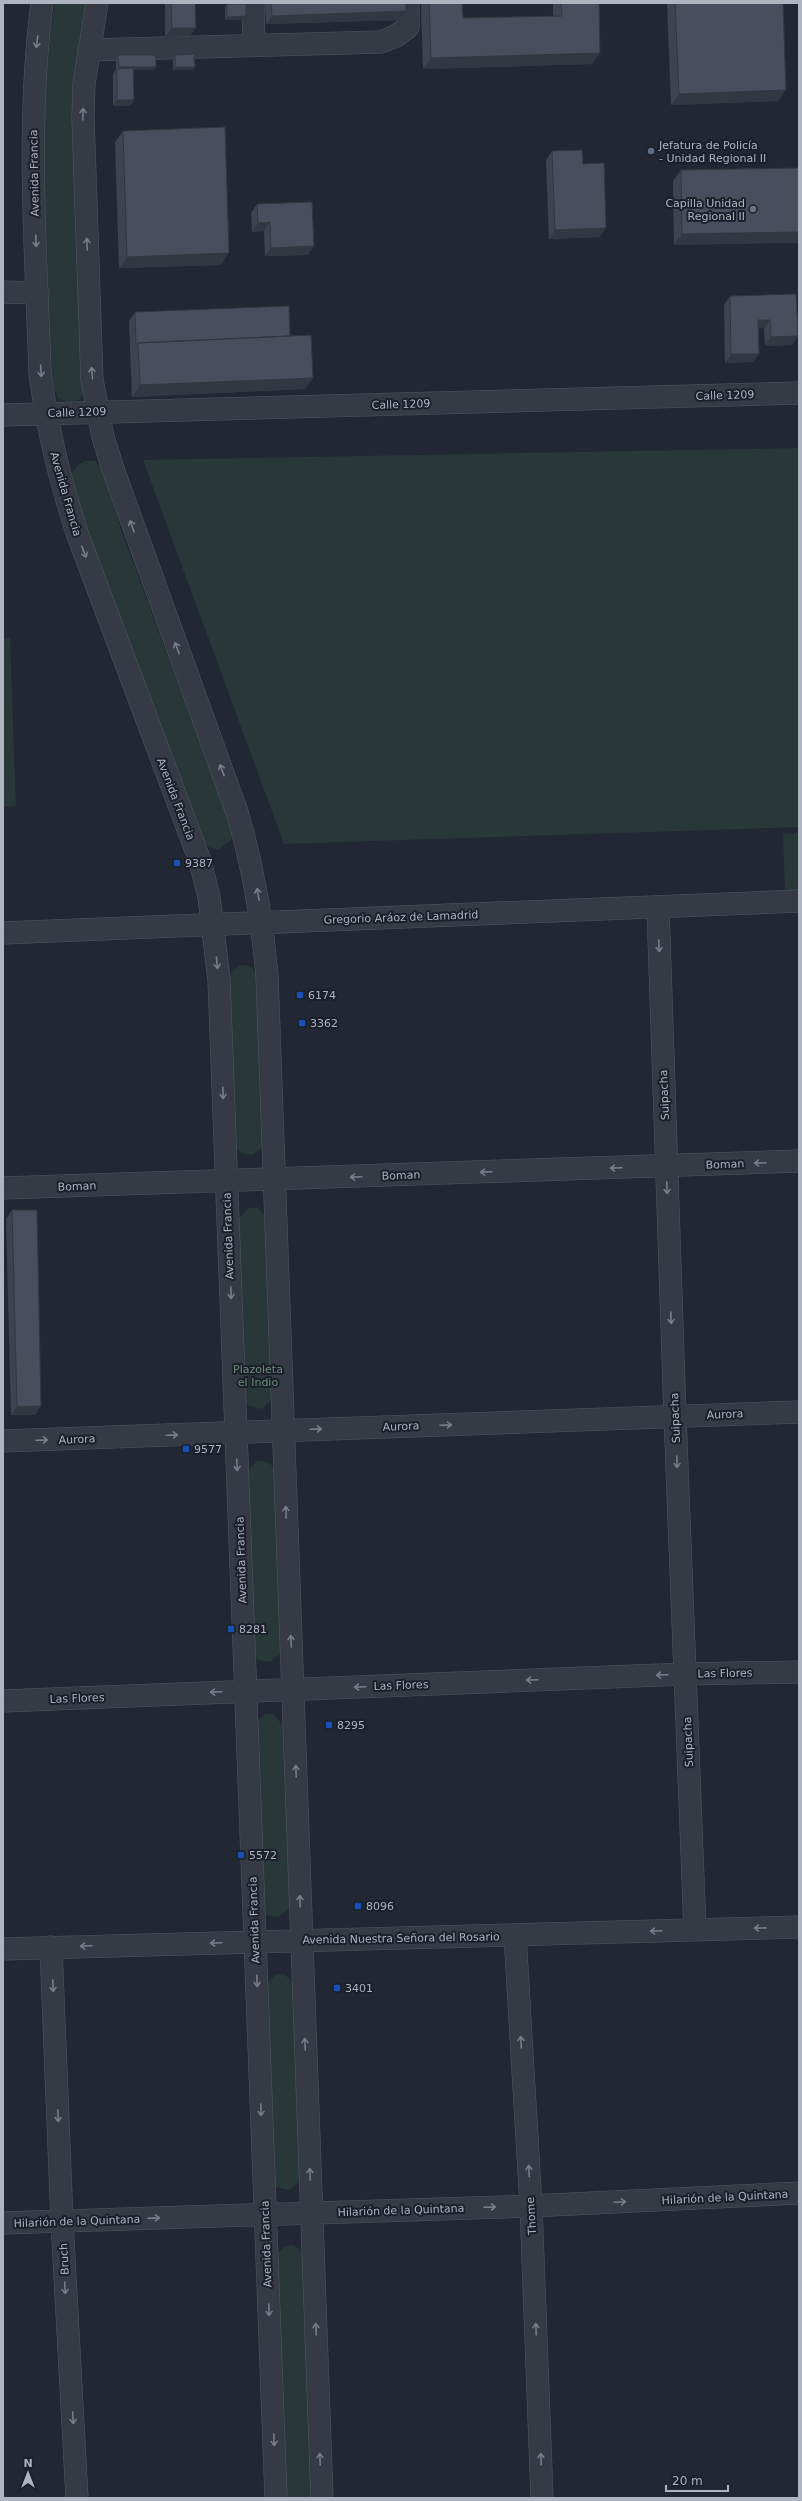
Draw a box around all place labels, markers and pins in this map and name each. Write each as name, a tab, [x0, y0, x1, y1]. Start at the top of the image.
place label: Jefatura de Policía - Unidad Regional II	[658, 139, 766, 165]
marker: Jefatura de Policía - Unidad Regional II	[646, 146, 656, 156]
place label: Capilla Unidad Regional II	[665, 197, 745, 223]
marker: Capilla Unidad Regional II	[748, 204, 758, 214]
place label: 9387	[185, 857, 213, 870]
marker: 9387	[172, 858, 182, 868]
place label: 6174	[308, 989, 336, 1002]
marker: 6174	[295, 990, 305, 1000]
place label: 3362	[310, 1017, 338, 1030]
marker: 3362	[297, 1018, 307, 1028]
place label: 9577	[194, 1443, 222, 1456]
marker: 9577	[181, 1444, 191, 1454]
place label: 8281	[239, 1623, 267, 1636]
marker: 8281	[226, 1624, 236, 1634]
place label: 8295	[337, 1719, 365, 1732]
marker: 8295	[324, 1720, 334, 1730]
place label: 5572	[249, 1849, 277, 1862]
marker: 5572	[236, 1850, 246, 1860]
place label: 8096	[366, 1900, 394, 1913]
marker: 8096	[353, 1901, 363, 1911]
place label: 3401	[345, 1982, 373, 1995]
marker: 3401	[332, 1983, 342, 1993]

